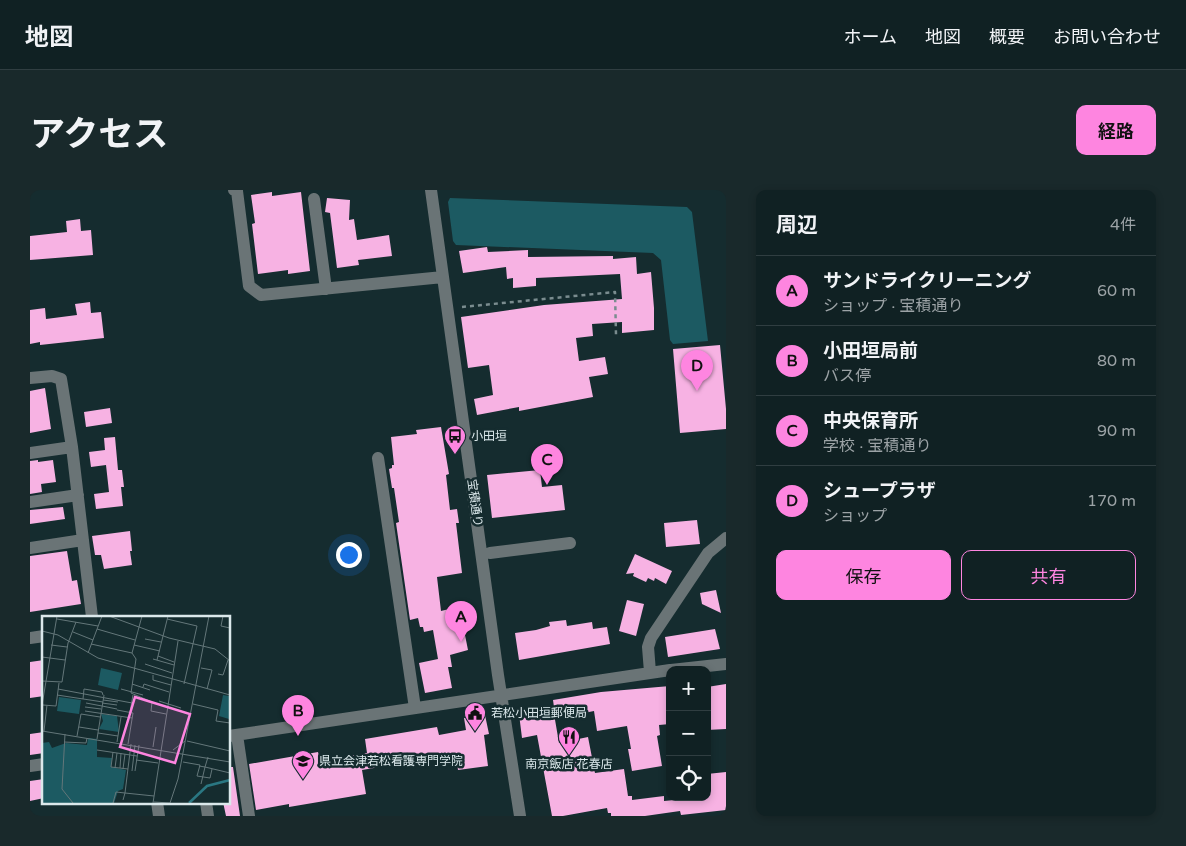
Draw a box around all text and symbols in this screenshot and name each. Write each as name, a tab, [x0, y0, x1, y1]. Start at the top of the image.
text: 地図	[25, 23, 73, 52]
text: ホーム	[844, 26, 897, 48]
text: 地図	[925, 26, 961, 48]
text: 概要	[989, 26, 1025, 48]
text: お問い合わせ	[1053, 26, 1161, 48]
button: 経路	[1076, 105, 1156, 155]
text: アクセス	[30, 114, 168, 156]
text: 周辺	[776, 213, 818, 238]
text: 4件	[1110, 215, 1136, 235]
text: サンドライクリーニング	[823, 270, 1032, 292]
text: A	[786, 281, 798, 301]
text: 60 m	[1097, 281, 1136, 301]
text: ショップ · 宝積通り	[823, 296, 963, 316]
text: 小田垣局前	[823, 340, 918, 362]
pin: D	[681, 350, 713, 391]
text: B	[786, 351, 798, 371]
text: 80 m	[1097, 351, 1136, 371]
text: バス停	[823, 366, 871, 386]
text: 中央保育所	[823, 410, 918, 432]
text: C	[786, 421, 798, 441]
text: 90 m	[1097, 421, 1136, 441]
bus stop icon: 小田垣	[443, 424, 467, 455]
place label: 小田垣	[471, 429, 507, 443]
text: 学校 · 宝積通り	[823, 436, 931, 456]
pin: C	[531, 444, 563, 485]
street label: 宝積通り	[465, 478, 485, 528]
text: シュープラザ	[823, 480, 936, 502]
text: D	[786, 491, 798, 511]
text: 170 m	[1087, 491, 1136, 511]
text: ショップ	[823, 506, 887, 526]
your location	[336, 542, 362, 568]
button: 保存	[776, 550, 951, 600]
button: 共有	[961, 550, 1136, 600]
pin: A	[445, 601, 477, 642]
inset map	[42, 616, 230, 804]
map controls	[666, 666, 711, 801]
button: +	[666, 666, 711, 711]
pin: B	[282, 695, 314, 736]
public building icon: 若松小田垣郵便局	[463, 701, 487, 732]
place label: 若松小田垣郵便局	[491, 706, 587, 720]
button: −	[666, 711, 711, 756]
restaurant icon: 南京飯店 花春店	[557, 725, 581, 756]
school or university icon: 県立会津若松看護専門学院	[291, 749, 315, 780]
place label: 県立会津若松看護専門学院	[319, 754, 463, 768]
button: locate	[666, 756, 711, 801]
place label: 南京飯店 花春店	[525, 757, 613, 771]

